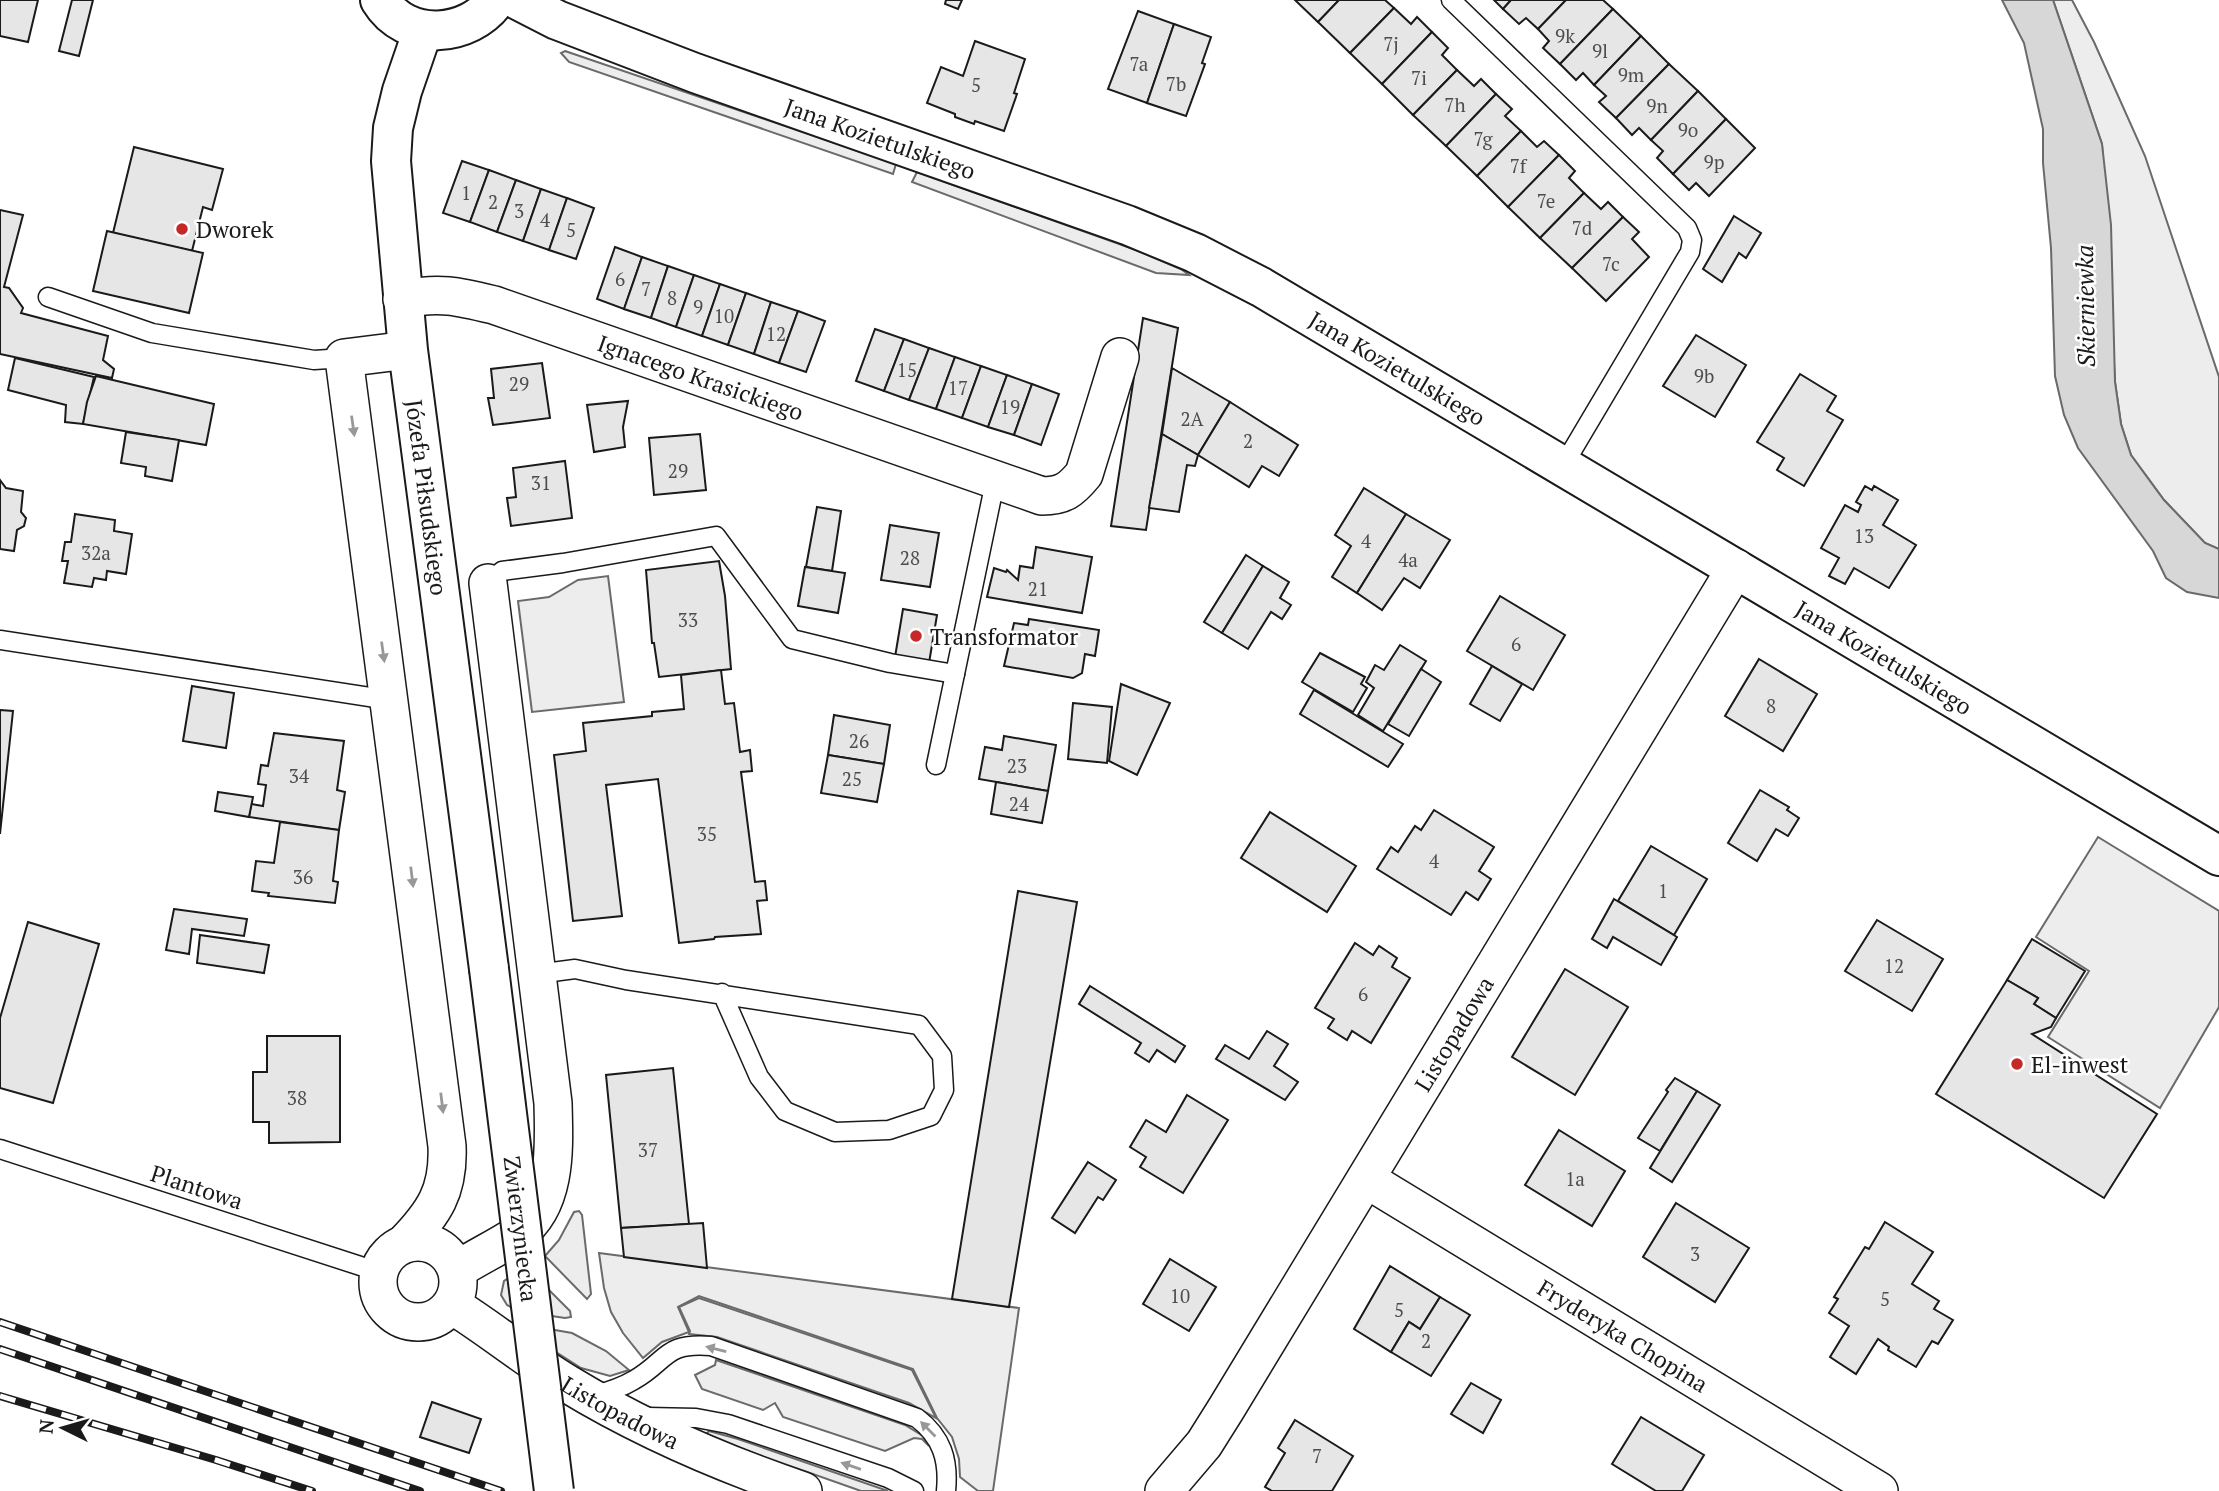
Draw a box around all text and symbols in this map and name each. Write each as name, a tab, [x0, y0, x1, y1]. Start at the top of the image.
house number: 9k	[1555, 23, 1575, 48]
house number: 7j	[1383, 31, 1399, 56]
house number: 9l	[1592, 38, 1608, 63]
house number: 7a	[1130, 51, 1149, 76]
house number: 9m	[1618, 62, 1645, 87]
house number: 7i	[1411, 65, 1427, 90]
house number: 7b	[1166, 71, 1186, 96]
house number: 5	[971, 72, 981, 97]
street label: Jana Kozietulskiego	[781, 90, 980, 186]
house number: 7h	[1444, 92, 1466, 117]
house number: 9n	[1646, 93, 1668, 118]
house number: 9o	[1678, 117, 1698, 142]
house number: 7g	[1473, 126, 1494, 151]
house number: 9p	[1704, 149, 1724, 174]
house number: 7f	[1510, 153, 1528, 178]
house number: 1	[461, 180, 471, 205]
house number: 7e	[1537, 188, 1555, 213]
house number: 2	[488, 189, 498, 214]
house number: 3	[514, 198, 524, 223]
house number: 4	[540, 207, 551, 232]
place label: Dworek	[196, 214, 274, 245]
house number: 7d	[1572, 215, 1593, 240]
house number: 5	[566, 217, 576, 242]
marker: Dworek	[174, 221, 190, 237]
water label: Skierniewka	[2068, 245, 2102, 367]
house number: 7c	[1602, 251, 1620, 276]
house number: 6	[615, 266, 625, 291]
house number: 7	[641, 276, 651, 301]
house number: 8	[667, 285, 677, 310]
house number: 9	[693, 294, 703, 319]
house number: 10	[714, 303, 734, 328]
street label: Jana Kozietulskiego	[1303, 304, 1491, 432]
house number: 12	[766, 321, 786, 346]
street label: Ignacego Krasickiego	[594, 327, 808, 427]
house number: 15	[897, 357, 917, 382]
house number: 9b	[1694, 363, 1714, 388]
house number: 29	[509, 371, 529, 396]
house number: 17	[948, 375, 968, 400]
house number: 19	[1000, 394, 1020, 419]
street label: Józefa Piłsudskiego	[399, 398, 455, 597]
house number: 2A	[1180, 406, 1204, 431]
one-way arrow	[347, 415, 358, 437]
house number: 2	[1243, 428, 1253, 453]
house number: 29	[668, 458, 688, 483]
house number: 31	[531, 470, 551, 495]
house number: 13	[1854, 523, 1874, 548]
house number: 4	[1361, 528, 1372, 553]
house number: 32a	[81, 540, 111, 565]
house number: 28	[900, 545, 920, 570]
house number: 4a	[1398, 547, 1418, 572]
house number: 21	[1028, 576, 1048, 601]
street label: Jana Kozietulskiego	[1790, 593, 1978, 721]
house number: 33	[678, 607, 698, 632]
place label: Transformator	[930, 621, 1078, 652]
marker: Transformator	[908, 628, 924, 644]
house number: 6	[1511, 631, 1521, 656]
one-way arrow	[377, 641, 388, 663]
house number: 8	[1766, 693, 1776, 718]
house number: 26	[849, 728, 869, 753]
house number: 23	[1007, 753, 1027, 778]
house number: 34	[289, 763, 310, 788]
house number: 25	[842, 766, 862, 791]
house number: 24	[1009, 791, 1030, 816]
house number: 35	[697, 821, 717, 846]
house number: 4	[1429, 848, 1440, 873]
house number: 36	[293, 864, 313, 889]
one-way arrow	[407, 866, 418, 888]
house number: 1	[1658, 878, 1668, 903]
house number: 12	[1884, 953, 1904, 978]
street label: Listopadowa	[1407, 970, 1501, 1097]
house number: 6	[1358, 981, 1368, 1006]
place label: El-inwest	[2031, 1049, 2129, 1080]
marker: El-inwest	[2009, 1056, 2025, 1072]
house number: 38	[287, 1085, 307, 1110]
one-way arrow	[436, 1092, 447, 1114]
house number: 37	[638, 1137, 658, 1162]
street label: Zwierzyniecka	[497, 1154, 546, 1304]
street label: Plantowa	[147, 1158, 247, 1217]
house number: 1a	[1565, 1166, 1585, 1191]
house number: 3	[1690, 1241, 1700, 1266]
street label: Fryderyka Chopina	[1532, 1272, 1714, 1399]
house number: 10	[1170, 1283, 1190, 1308]
house number: 5	[1880, 1286, 1890, 1311]
house number: 5	[1394, 1297, 1404, 1322]
house number: 2	[1421, 1328, 1431, 1353]
one-way arrow	[705, 1343, 727, 1354]
street label: Listopadowa	[556, 1368, 685, 1456]
north arrow	[28, 1393, 98, 1463]
text: N	[32, 1418, 59, 1435]
one-way arrow	[919, 1420, 936, 1437]
house number: 7	[1312, 1443, 1322, 1468]
one-way arrow	[841, 1460, 862, 1471]

